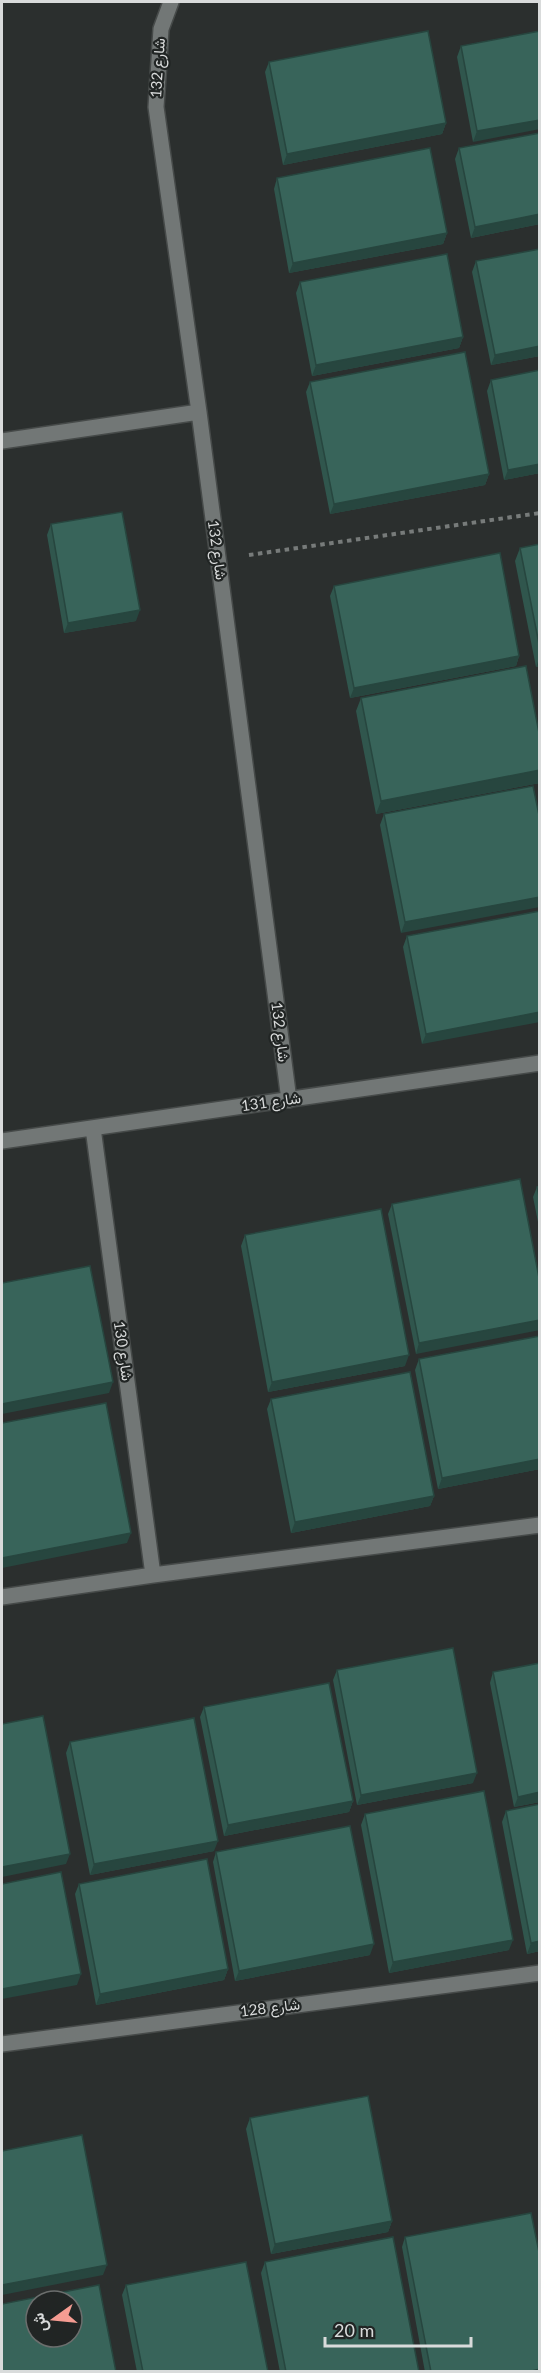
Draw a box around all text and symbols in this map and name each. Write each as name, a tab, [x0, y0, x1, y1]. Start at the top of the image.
street label: شارع 132	[146, 37, 171, 99]
street label: شارع 132	[202, 519, 231, 581]
street label: شارع 132	[265, 1001, 294, 1063]
street label: شارع 131	[240, 1088, 302, 1117]
street label: شارع 130	[108, 1320, 137, 1382]
street label: شارع 128	[239, 1994, 301, 2023]
north arrow	[24, 2289, 84, 2349]
scale bar	[325, 2310, 470, 2348]
text: ش	[27, 2311, 52, 2335]
text: 20 m	[334, 2319, 374, 2341]

